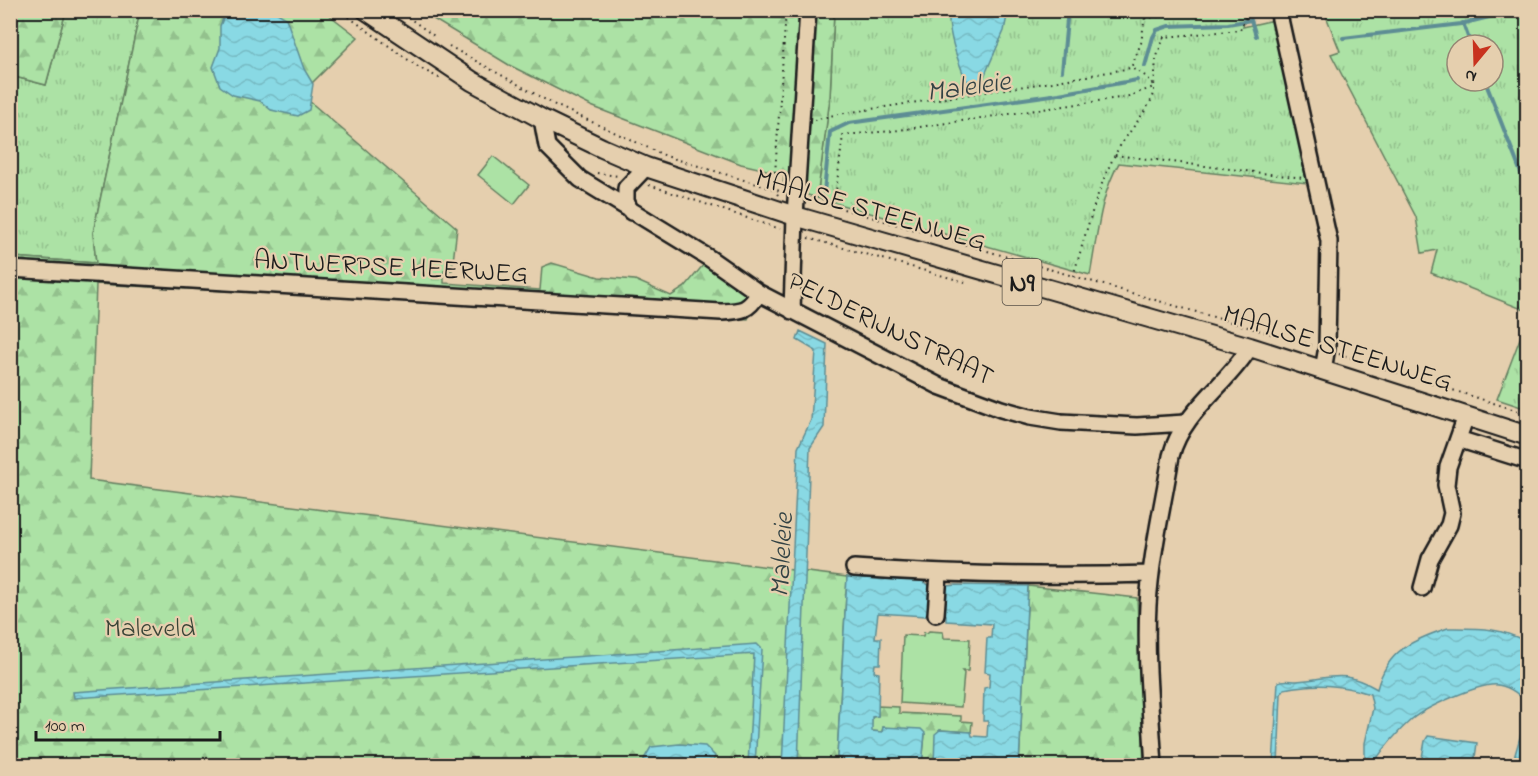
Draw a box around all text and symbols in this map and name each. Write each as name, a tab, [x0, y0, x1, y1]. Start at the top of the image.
north arrow	[1445, 33, 1505, 93]
water label: Maleleie	[924, 62, 1014, 115]
text: N	[1462, 62, 1480, 88]
street label: MAALSE STEENWEG	[751, 160, 990, 263]
street label: ANTWERPSE HEERWEG	[253, 242, 529, 295]
road number: N9	[1002, 259, 1042, 305]
street label: PELDERIJNSTRAAT	[780, 263, 1000, 397]
street label: MAALSE STEENWEG	[1218, 296, 1457, 403]
water label: Maleleie	[761, 511, 806, 598]
park label: Maleveld	[105, 610, 195, 649]
scale bar	[36, 704, 220, 742]
text: 100 m	[45, 714, 85, 740]

